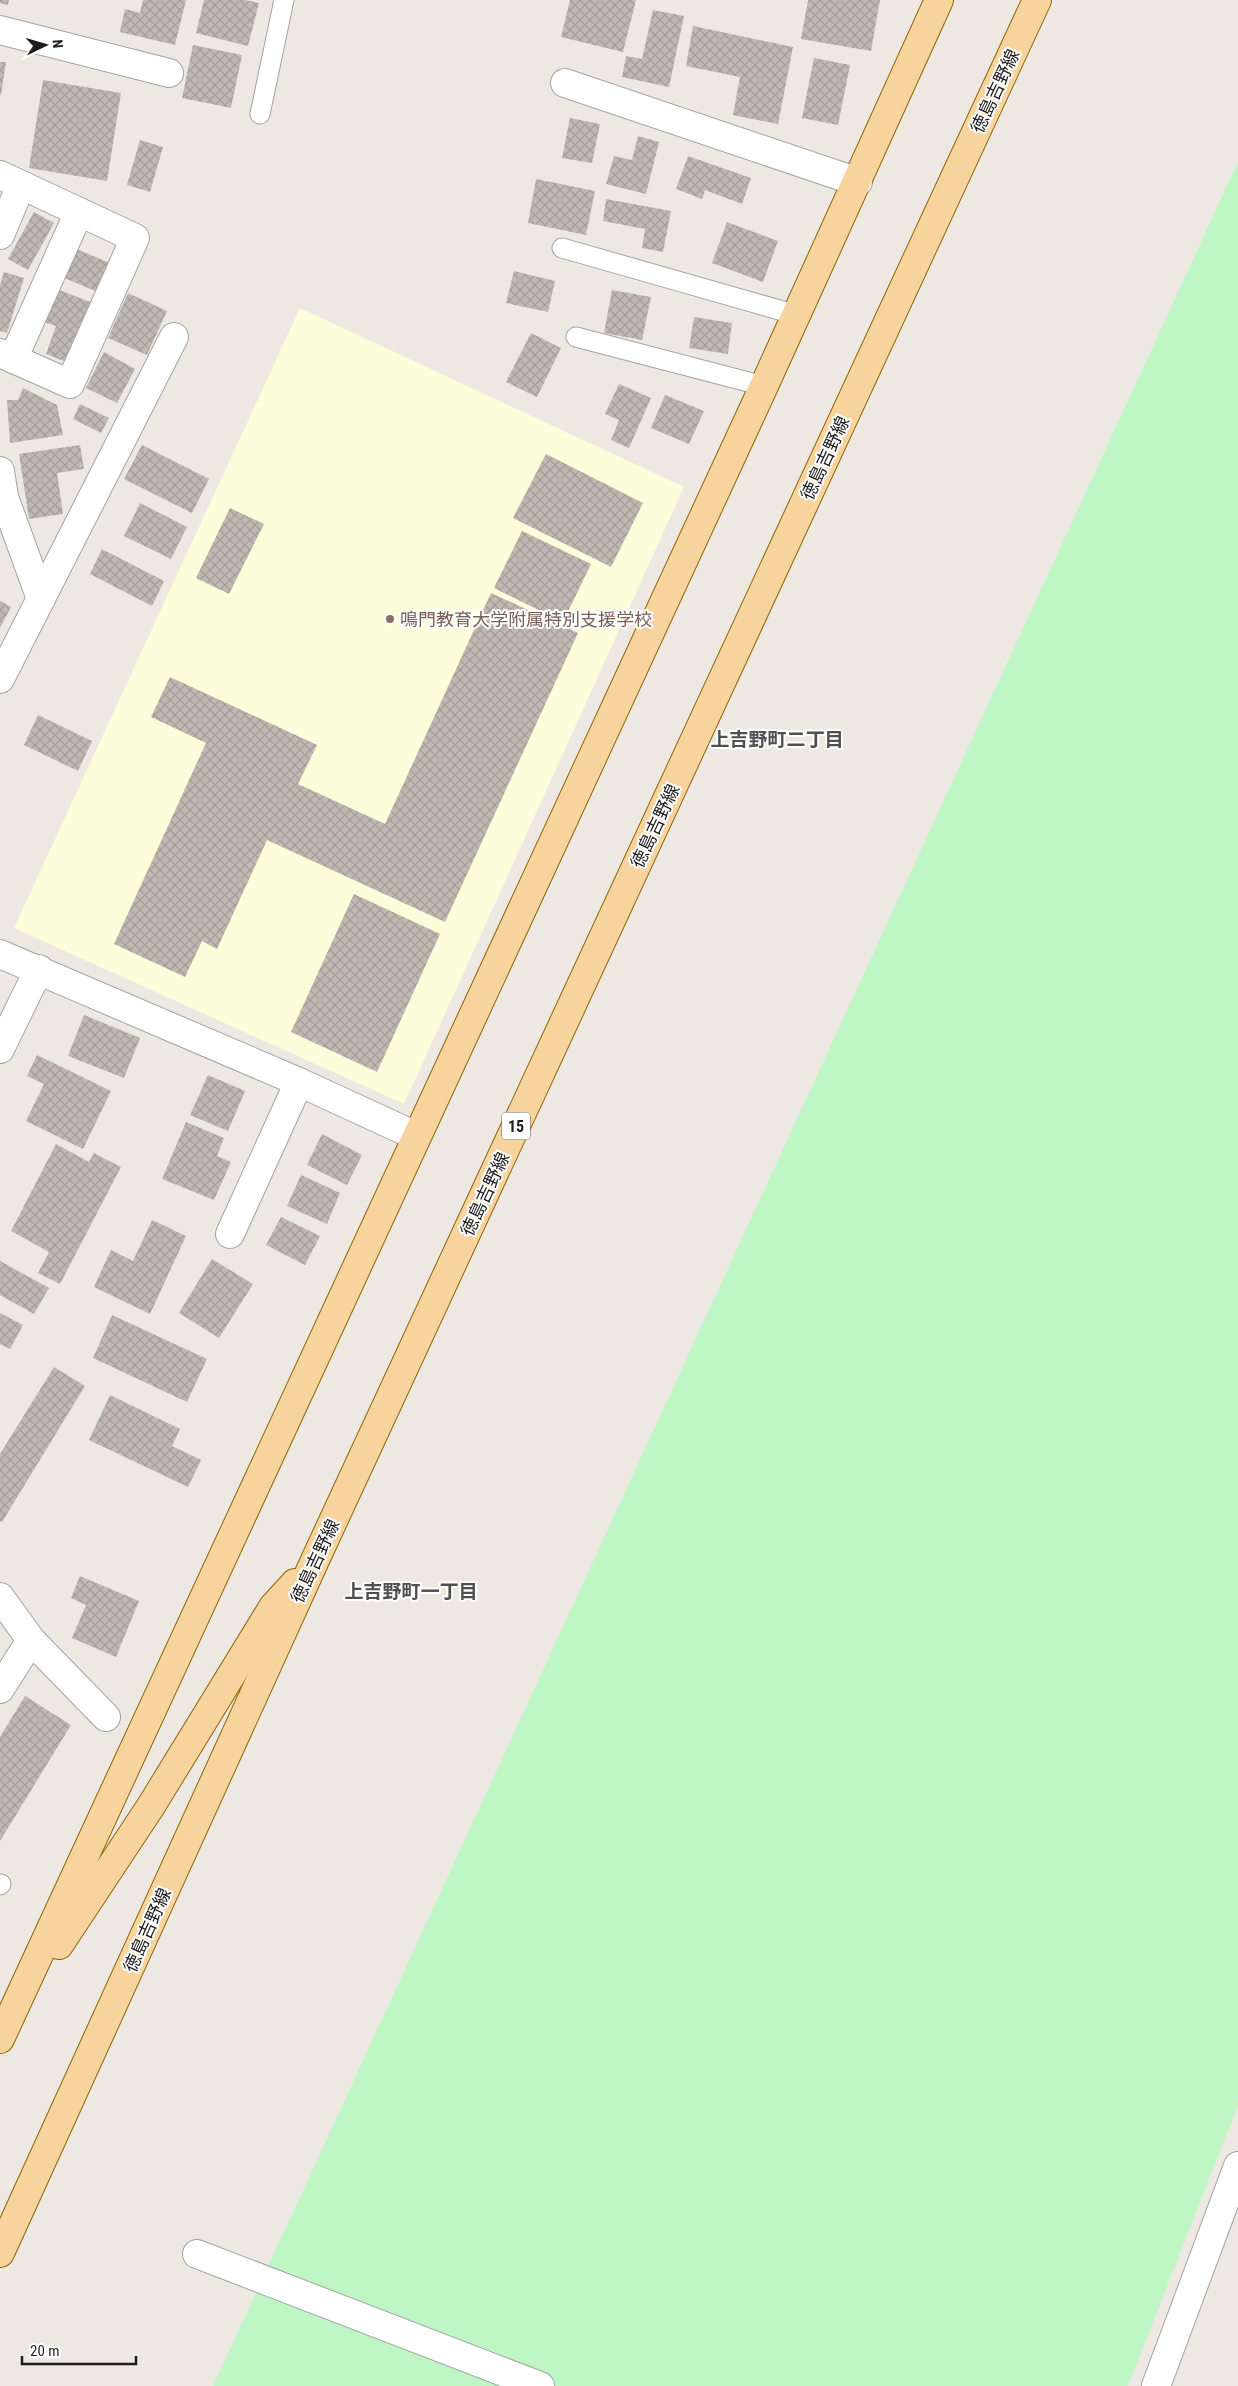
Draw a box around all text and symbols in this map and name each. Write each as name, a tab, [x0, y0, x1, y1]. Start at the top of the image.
north arrow	[20, 20, 70, 70]
text: N	[50, 39, 66, 49]
street label: 徳島吉野線	[966, 46, 1024, 136]
street label: 徳島吉野線	[796, 413, 854, 503]
place label: 鳴門教育大学附属特別支援学校	[400, 609, 652, 630]
marker: 鳴門教育大学附属特別支援学校	[384, 613, 396, 625]
district label: 上吉野町二丁目	[710, 728, 844, 751]
street label: 徳島吉野線	[626, 781, 684, 871]
road number: 15	[502, 1112, 530, 1140]
street label: 徳島吉野線	[456, 1149, 514, 1239]
street label: 徳島吉野線	[286, 1516, 344, 1606]
district label: 上吉野町一丁目	[344, 1580, 478, 1603]
street label: 徳島吉野線	[119, 1885, 175, 1975]
scale bar	[22, 2334, 136, 2366]
text: 20 m	[30, 2342, 60, 2360]

